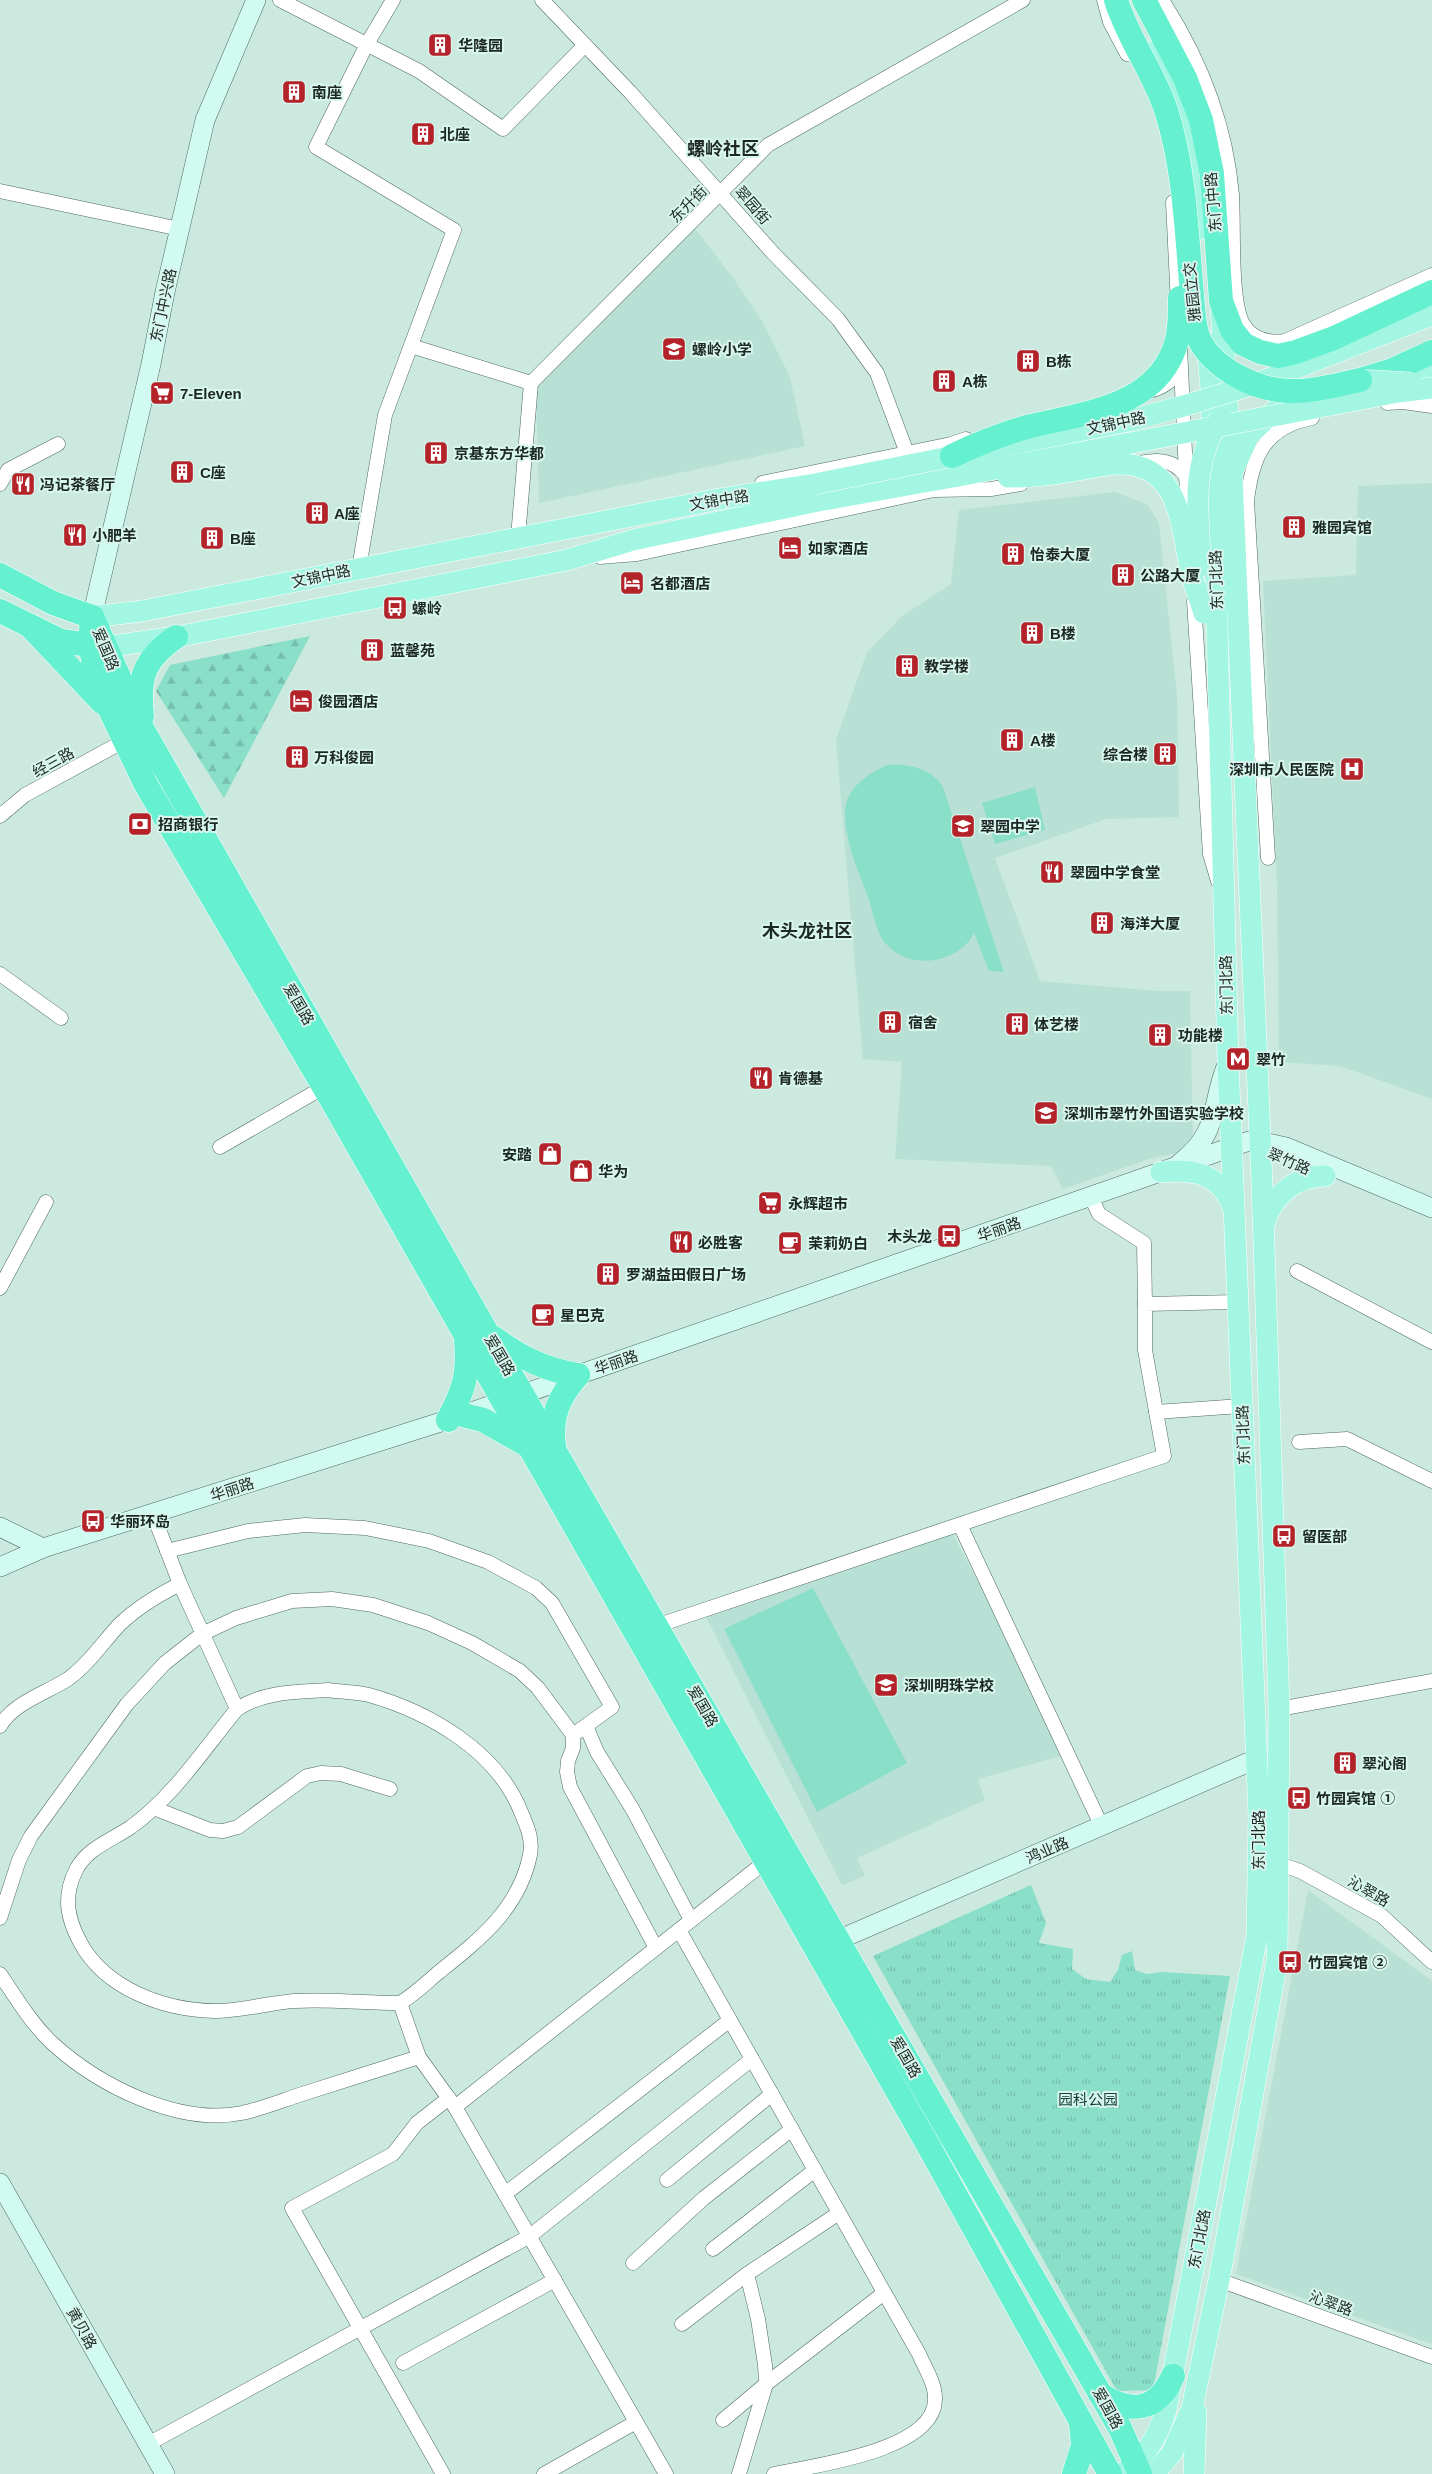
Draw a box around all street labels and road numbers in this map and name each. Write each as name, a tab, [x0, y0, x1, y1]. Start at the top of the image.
street label: 东门中路	[1202, 171, 1224, 233]
street label: 东升街	[666, 182, 710, 226]
street label: 翠园街	[732, 182, 774, 228]
street label: 雅园立交	[1180, 261, 1204, 323]
street label: 东门中兴路	[147, 267, 179, 343]
street label: 文锦中路	[1085, 408, 1147, 438]
street label: 文锦中路	[688, 487, 750, 513]
street label: 东门北路	[1206, 550, 1226, 610]
street label: 文锦中路	[290, 561, 352, 591]
street label: 爱国路	[89, 625, 123, 673]
street label: 经三路	[29, 744, 77, 780]
street label: 东门北路	[1217, 955, 1235, 1015]
street label: 爱国路	[280, 980, 318, 1028]
street label: 翠竹路	[1265, 1144, 1313, 1178]
street label: 华丽路	[975, 1214, 1023, 1244]
street label: 爱国路	[481, 1331, 519, 1379]
street label: 华丽路	[592, 1347, 640, 1377]
street label: 东门北路	[1233, 1405, 1253, 1465]
street label: 华丽路	[208, 1474, 256, 1504]
street label: 爱国路	[684, 1682, 722, 1730]
street label: 东门北路	[1250, 1810, 1267, 1870]
street label: 鸿业路	[1023, 1833, 1071, 1867]
street label: 沁翠路	[1345, 1872, 1393, 1910]
street label: 爱国路	[887, 2033, 925, 2081]
street label: 东门北路	[1185, 2208, 1213, 2270]
street label: 沁翠路	[1307, 2287, 1355, 2319]
street label: 黄贝路	[64, 2304, 100, 2352]
street label: 爱国路	[1090, 2384, 1126, 2432]

